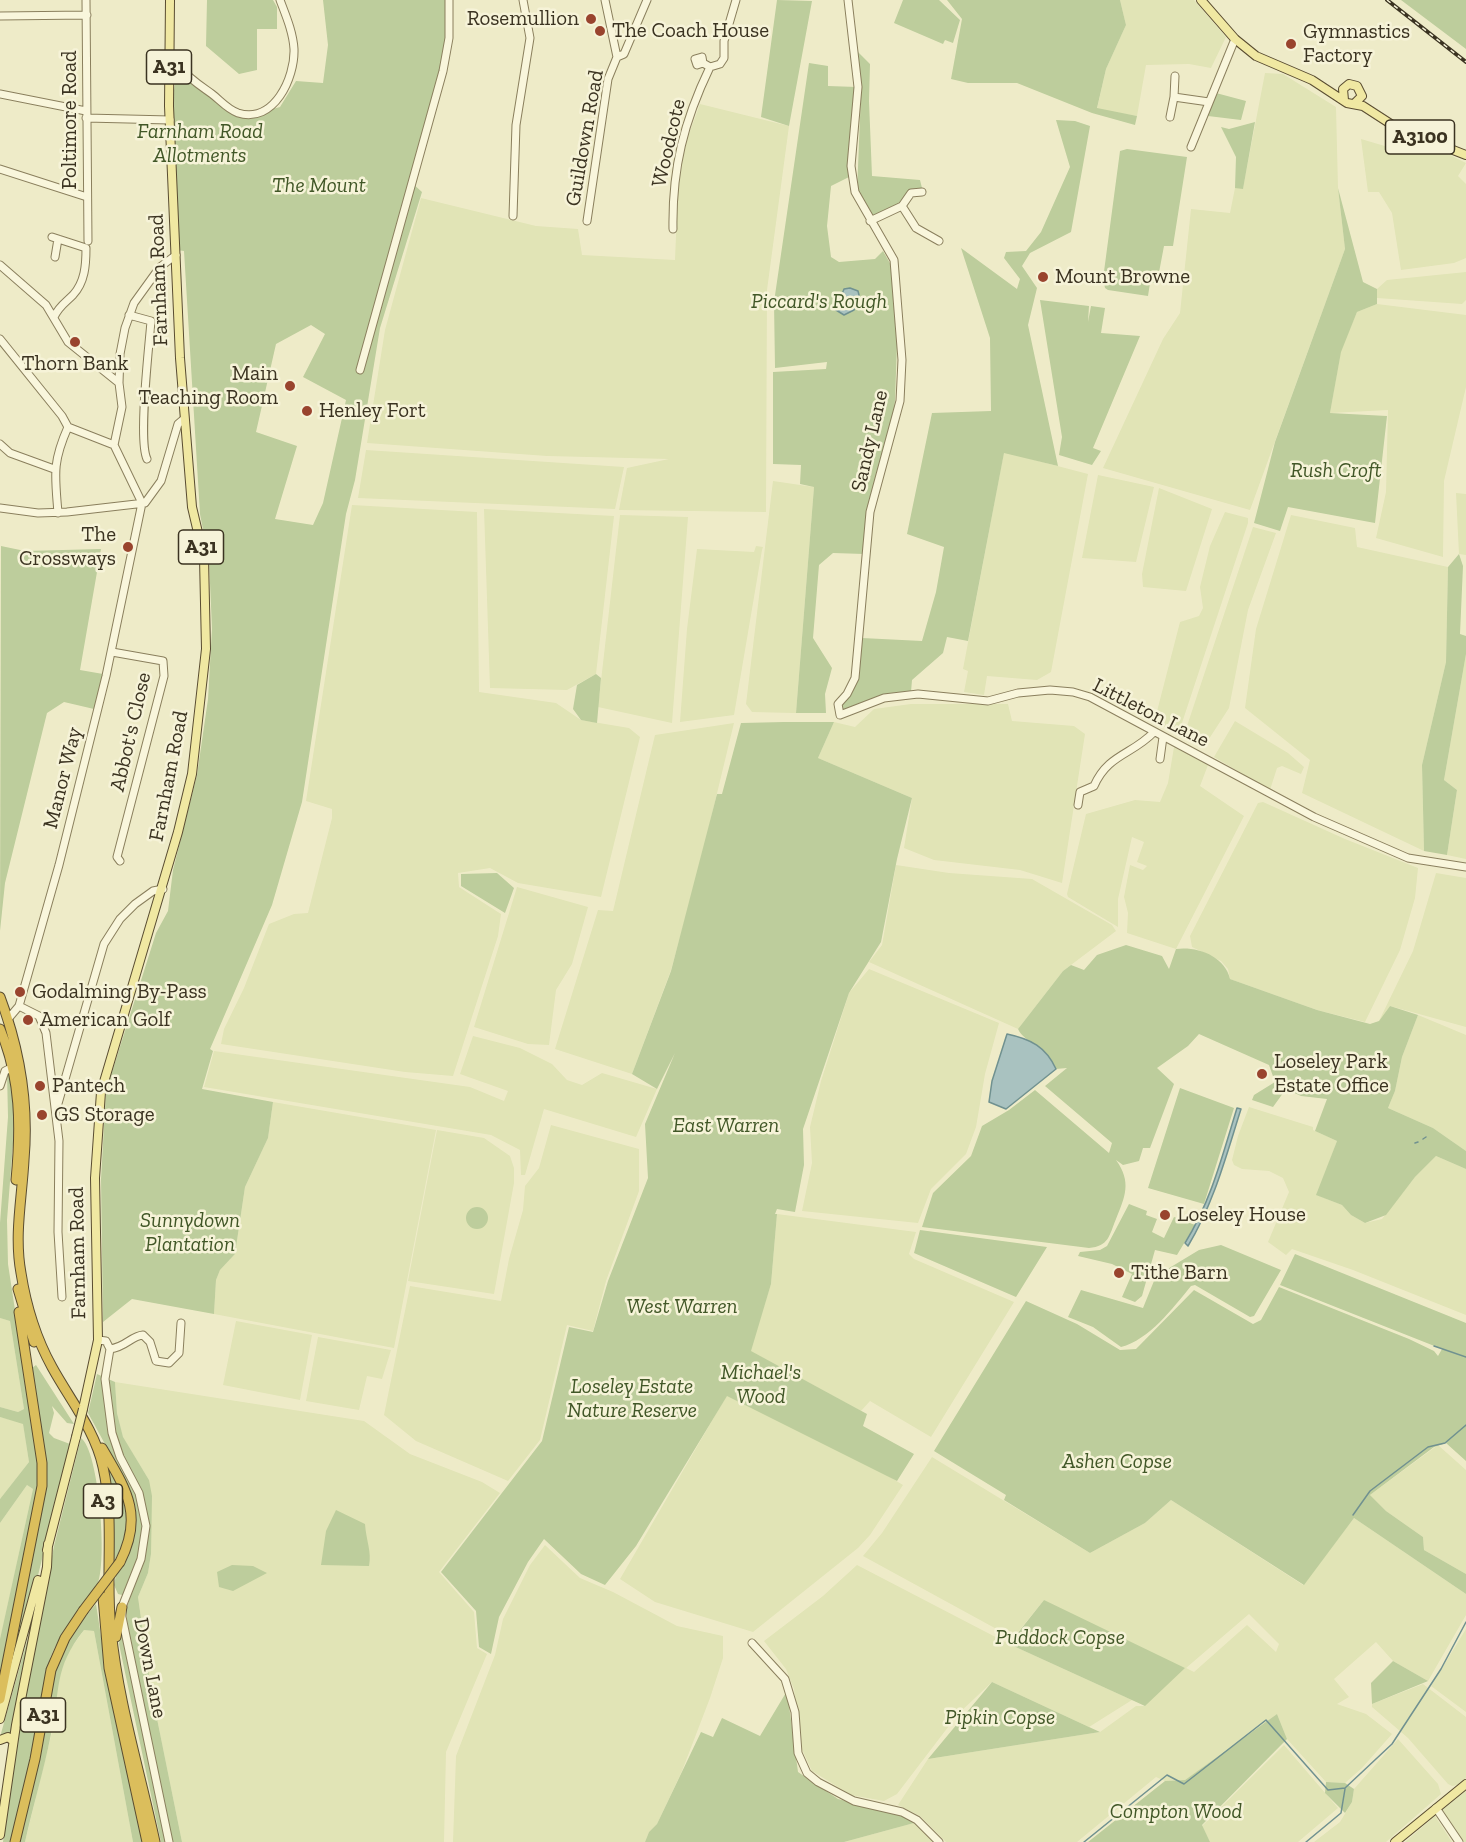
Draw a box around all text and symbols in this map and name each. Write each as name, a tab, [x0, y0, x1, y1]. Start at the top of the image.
place label: Rosemullion	[467, 6, 579, 32]
marker: Rosemullion	[584, 12, 598, 26]
place label: The Coach House	[612, 18, 769, 44]
place label: Gymnastics Factory	[1303, 19, 1410, 69]
marker: The Coach House	[593, 24, 607, 38]
marker: Gymnastics Factory	[1284, 37, 1298, 51]
street label: Poltimore Road	[57, 50, 83, 190]
road number: A31	[146, 50, 192, 84]
street label: Guildown Road	[561, 68, 609, 208]
street label: Woodcote	[647, 96, 691, 190]
park label: Farnham Road Allotments	[137, 119, 263, 169]
road number: A3100	[1386, 120, 1454, 154]
park label: The Mount	[272, 173, 366, 199]
street label: Farnham Road	[144, 213, 174, 347]
place label: Mount Browne	[1055, 264, 1190, 290]
marker: Mount Browne	[1036, 270, 1050, 284]
park label: Piccard's Rough	[751, 289, 887, 315]
marker: Thorn Bank	[68, 335, 82, 349]
place label: Thorn Bank	[22, 351, 128, 377]
place label: Main Teaching Room	[138, 361, 278, 411]
marker: Main Teaching Room	[283, 379, 297, 393]
street label: Sandy Lane	[846, 388, 894, 494]
place label: Henley Fort	[319, 398, 426, 424]
marker: Henley Fort	[300, 404, 314, 418]
park label: Rush Croft	[1290, 458, 1382, 484]
place label: The Crossways	[19, 522, 116, 572]
road number: A31	[178, 530, 224, 564]
marker: The Crossways	[121, 540, 135, 554]
street label: Abbot's Close	[105, 670, 157, 794]
street label: Littleton Lane	[1089, 673, 1213, 753]
street label: Farnham Road	[144, 709, 194, 843]
street label: Manor Way	[38, 725, 88, 831]
place label: Godalming By-Pass	[32, 979, 207, 1005]
marker: Godalming By-Pass	[13, 985, 27, 999]
place label: American Golf	[40, 1007, 171, 1033]
marker: American Golf	[21, 1013, 35, 1027]
place label: Loseley Park Estate Office	[1274, 1049, 1389, 1099]
marker: Loseley Park Estate Office	[1255, 1067, 1269, 1081]
place label: Pantech	[52, 1073, 125, 1099]
marker: Pantech	[33, 1079, 47, 1093]
place label: GS Storage	[54, 1102, 155, 1128]
marker: GS Storage	[35, 1108, 49, 1122]
park label: East Warren	[673, 1113, 779, 1139]
street label: Farnham Road	[64, 1187, 92, 1319]
place label: Loseley House	[1177, 1202, 1306, 1228]
park label: Sunnydown Plantation	[140, 1208, 240, 1258]
marker: Loseley House	[1158, 1208, 1172, 1222]
place label: Tithe Barn	[1131, 1260, 1228, 1286]
marker: Tithe Barn	[1112, 1266, 1126, 1280]
park label: West Warren	[626, 1294, 738, 1320]
park label: Michael's Wood	[721, 1360, 801, 1410]
park label: Loseley Estate Nature Reserve	[567, 1374, 697, 1424]
park label: Ashen Copse	[1062, 1449, 1172, 1475]
road number: A3	[84, 1484, 122, 1518]
street label: Down Lane	[128, 1616, 172, 1720]
park label: Puddock Copse	[995, 1625, 1125, 1651]
road number: A31	[20, 1698, 66, 1732]
park label: Pipkin Copse	[945, 1705, 1055, 1731]
park label: Compton Wood	[1110, 1799, 1242, 1825]

